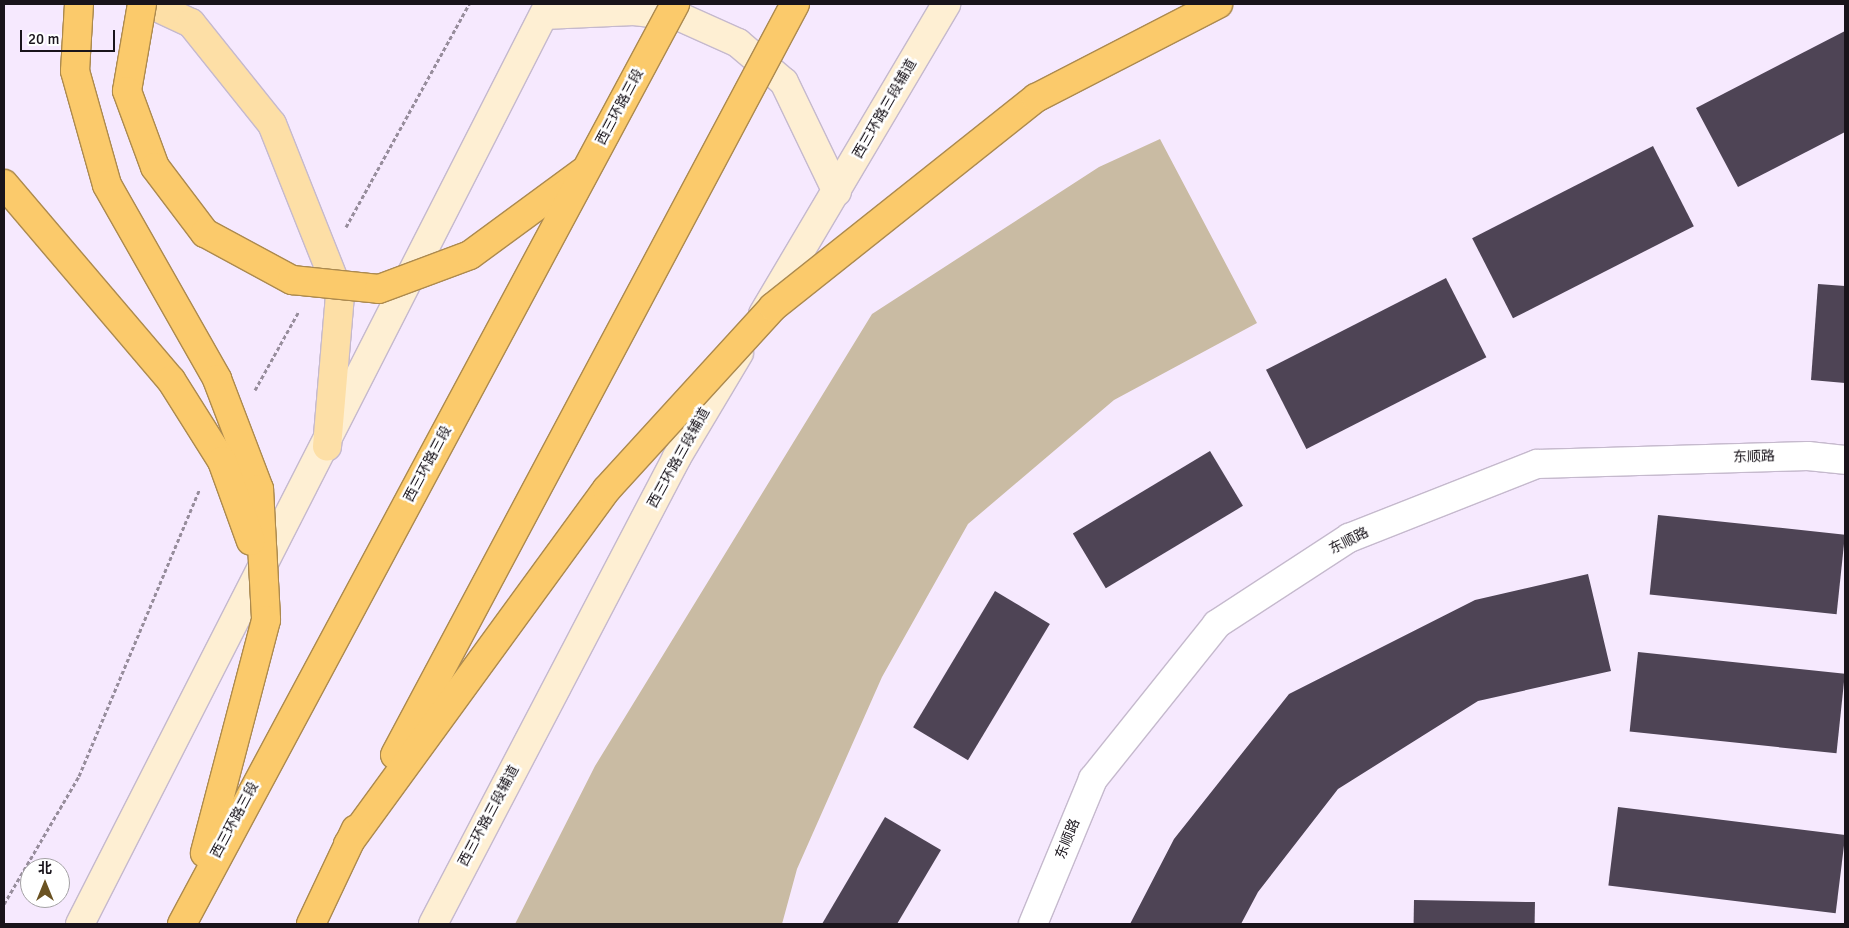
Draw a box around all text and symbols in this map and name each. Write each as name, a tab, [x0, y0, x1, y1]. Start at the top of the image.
scale bar	[22, 20, 118, 52]
text: 20 m	[28, 30, 59, 48]
street label: 西三环路三段辅道	[850, 56, 920, 162]
street label: 西三环路三段	[593, 66, 647, 148]
street label: 西三环路三段辅道	[645, 405, 713, 511]
street label: 西三环路三段	[401, 423, 455, 505]
street label: 东顺路	[1733, 448, 1775, 466]
street label: 东顺路	[1326, 524, 1372, 558]
street label: 西三环路三段辅道	[455, 763, 523, 869]
street label: 西三环路三段	[208, 779, 262, 861]
street label: 东顺路	[1052, 816, 1084, 862]
north arrow	[20, 858, 70, 908]
text: 北	[38, 860, 52, 877]

